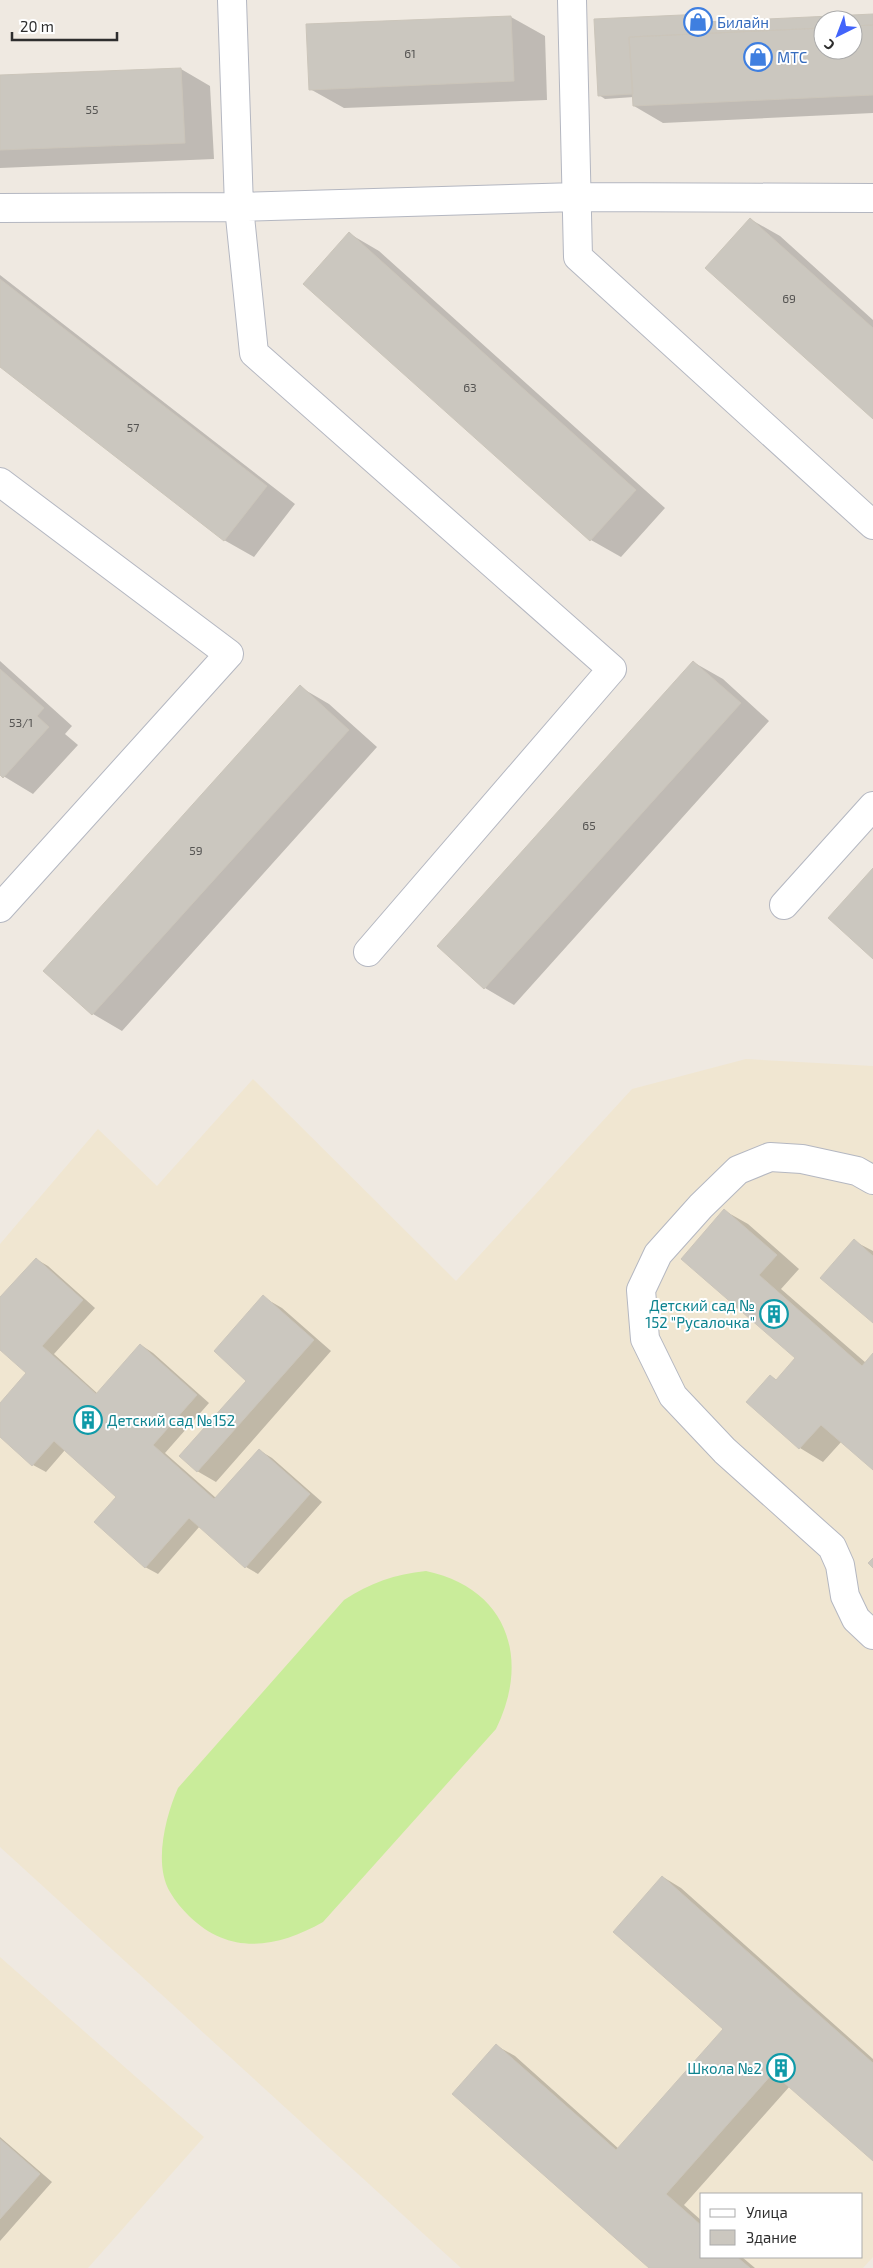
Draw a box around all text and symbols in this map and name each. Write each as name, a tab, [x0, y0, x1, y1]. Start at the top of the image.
shop icon: Билайн	[683, 7, 713, 37]
scale bar	[12, 10, 118, 42]
north arrow	[813, 10, 863, 60]
place label: Билайн	[717, 13, 769, 31]
text: 20 m	[20, 17, 54, 35]
text: С	[820, 36, 838, 54]
shop icon: МТС	[743, 42, 773, 72]
house number: 61	[404, 46, 416, 60]
place label: МТС	[777, 48, 808, 66]
house number: 55	[86, 102, 98, 116]
house number: 69	[782, 291, 796, 305]
house number: 63	[463, 380, 477, 394]
house number: 57	[127, 420, 139, 434]
house number: 53/1	[9, 715, 33, 729]
house number: 65	[582, 818, 596, 832]
house number: 59	[189, 843, 203, 857]
place label: Детский сад № 152 "Русалочка"	[645, 1296, 755, 1332]
building icon: Детский сад № 152 "Русалочка"	[759, 1299, 789, 1329]
building icon: Детский сад №152	[73, 1405, 103, 1435]
place label: Детский сад №152	[107, 1411, 235, 1429]
building icon: Школа №2	[766, 2053, 796, 2083]
place label: Школа №2	[687, 2059, 762, 2077]
legend	[700, 2193, 863, 2258]
text: Улица	[746, 2203, 788, 2221]
text: Здание	[746, 2228, 797, 2246]

